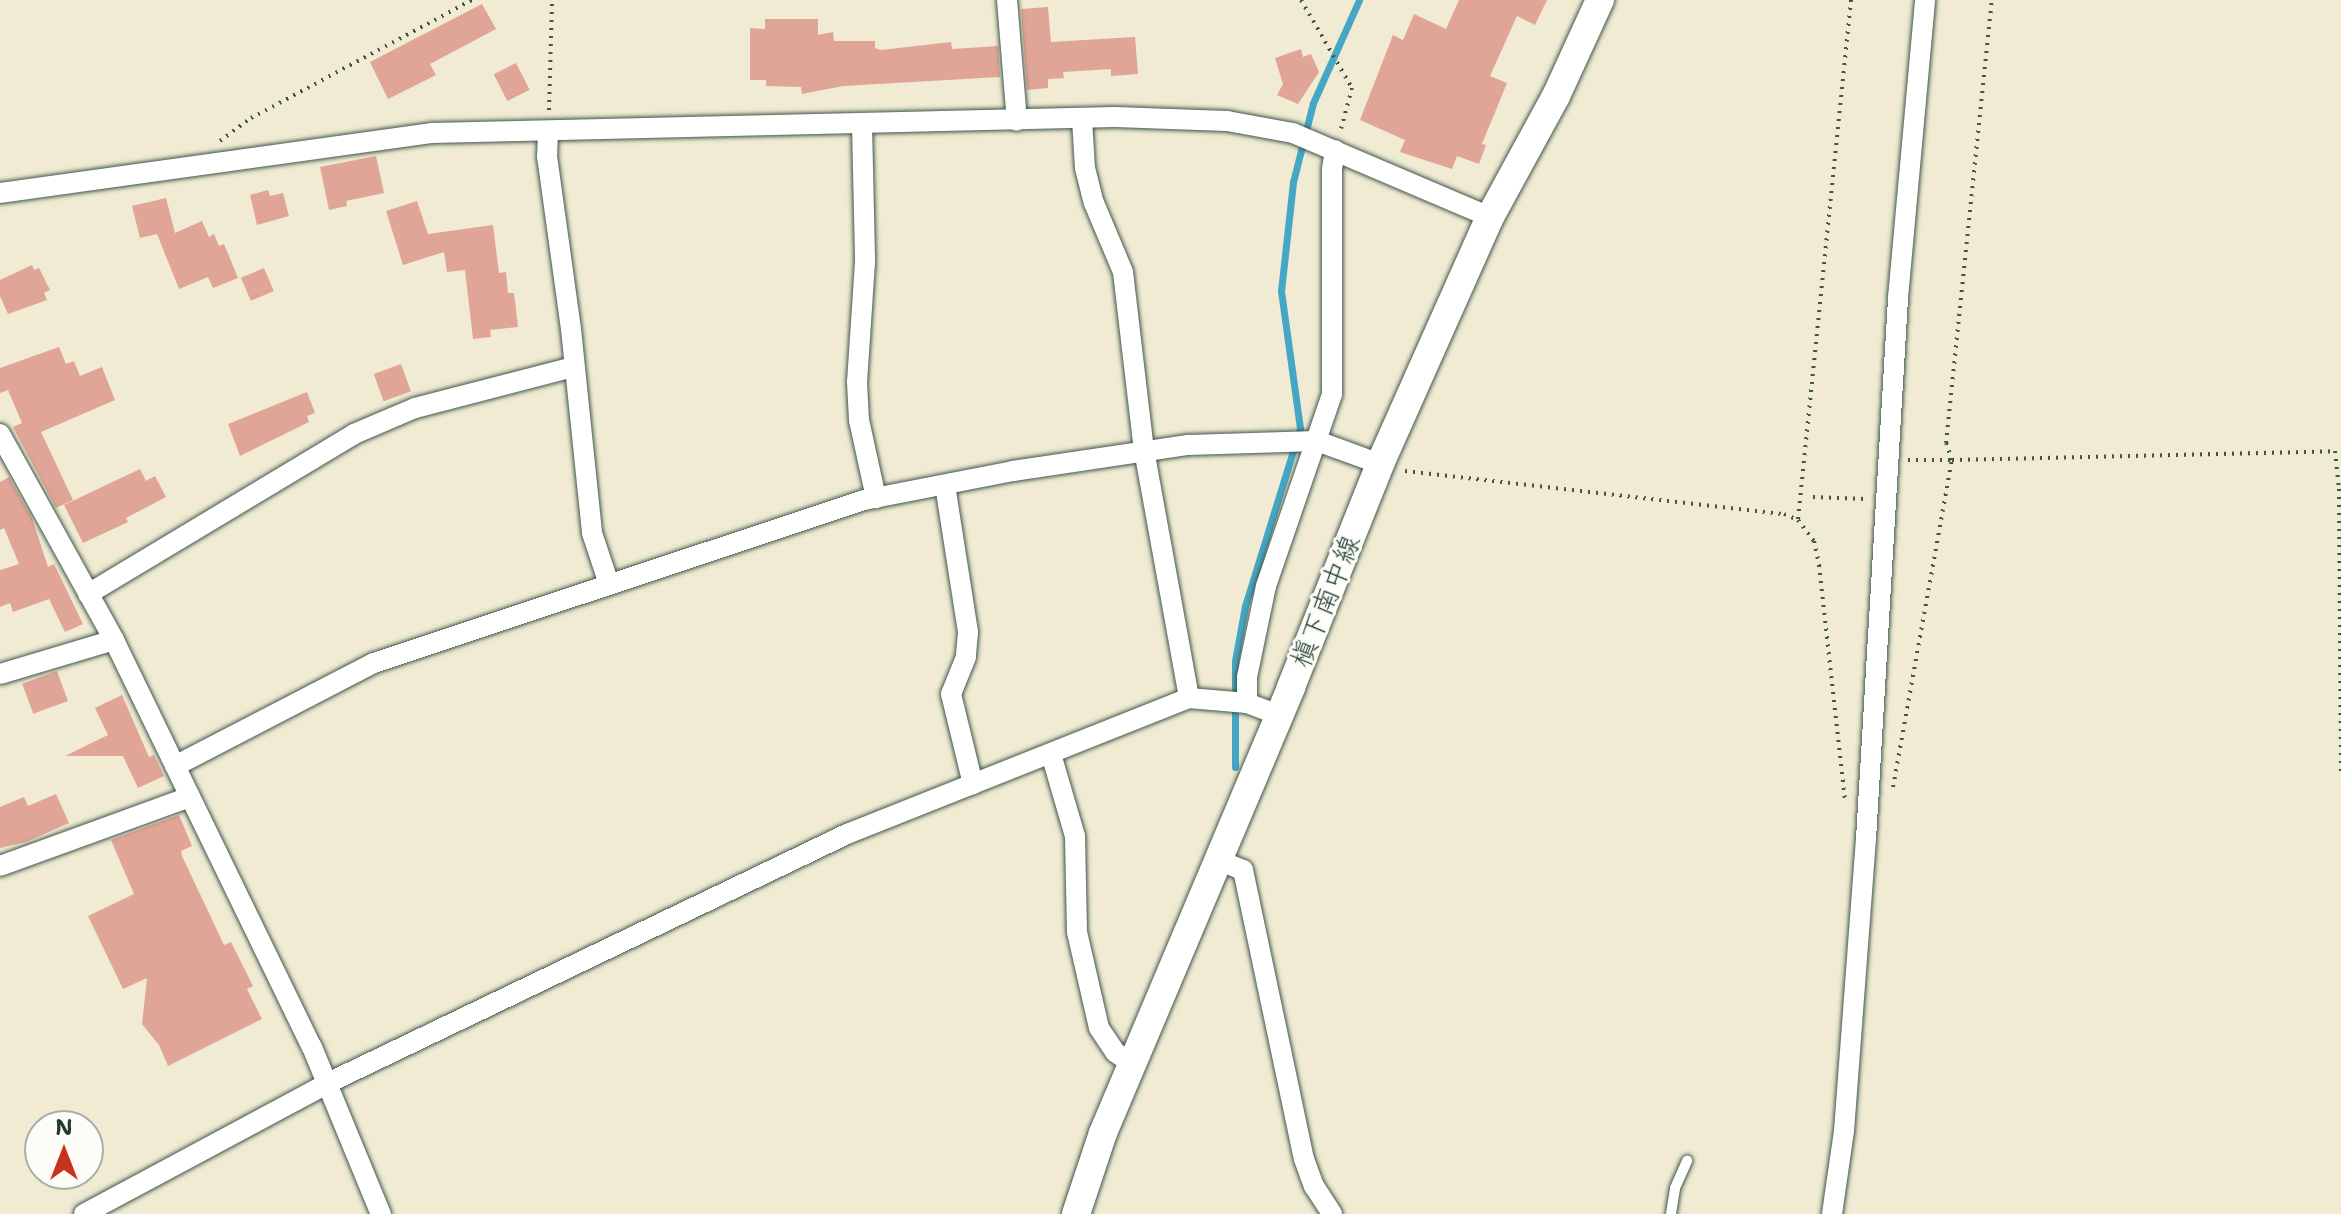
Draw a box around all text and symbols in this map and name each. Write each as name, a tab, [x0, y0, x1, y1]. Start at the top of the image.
street label: 槇下南中線	[1283, 530, 1367, 672]
north arrow	[24, 1110, 104, 1190]
text: N	[55, 1113, 73, 1142]

